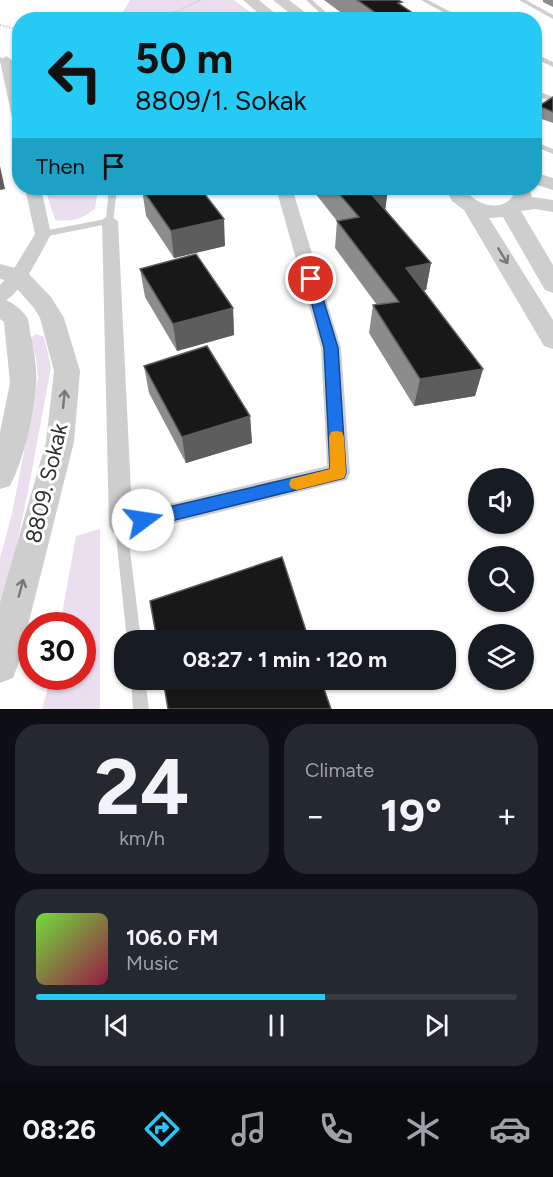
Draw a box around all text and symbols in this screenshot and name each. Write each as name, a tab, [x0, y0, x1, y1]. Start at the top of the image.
text: 50 m	[135, 33, 233, 84]
icon: left	[36, 36, 114, 114]
text: 8809/1. Sokak	[135, 84, 307, 117]
icon: arrive	[97, 150, 130, 183]
text: Then	[36, 153, 85, 180]
one-way arrow	[498, 247, 510, 264]
pin	[285, 253, 336, 304]
icon: arrive	[294, 262, 327, 295]
one-way arrow	[59, 389, 70, 409]
street label: 8809. Sokak	[20, 420, 73, 546]
map controls	[468, 468, 534, 690]
button: sound	[468, 468, 534, 534]
position arrow	[111, 488, 175, 552]
button: search	[468, 546, 534, 612]
one-way arrow	[15, 579, 27, 598]
speed limit sign: 30	[18, 612, 96, 690]
button: layers	[468, 624, 534, 690]
text: 08:27 · 1 min · 120 m	[183, 646, 387, 673]
text: 24	[95, 740, 189, 834]
text: Climate	[305, 758, 374, 782]
text: 19°	[380, 788, 442, 842]
text: −	[305, 796, 326, 835]
text: +	[496, 796, 517, 835]
text: km/h	[119, 826, 165, 850]
text: 106.0 FM	[126, 924, 218, 951]
text: Music	[126, 951, 179, 975]
icon: previous	[100, 1009, 133, 1042]
icon: pause	[260, 1009, 293, 1042]
icon: next	[420, 1009, 453, 1042]
icon: directions	[141, 1108, 183, 1150]
icon: music	[228, 1108, 270, 1150]
icon: phone	[315, 1108, 357, 1150]
icon: climate	[402, 1108, 444, 1150]
icon: car	[489, 1108, 531, 1150]
text: 08:26	[22, 1113, 96, 1146]

